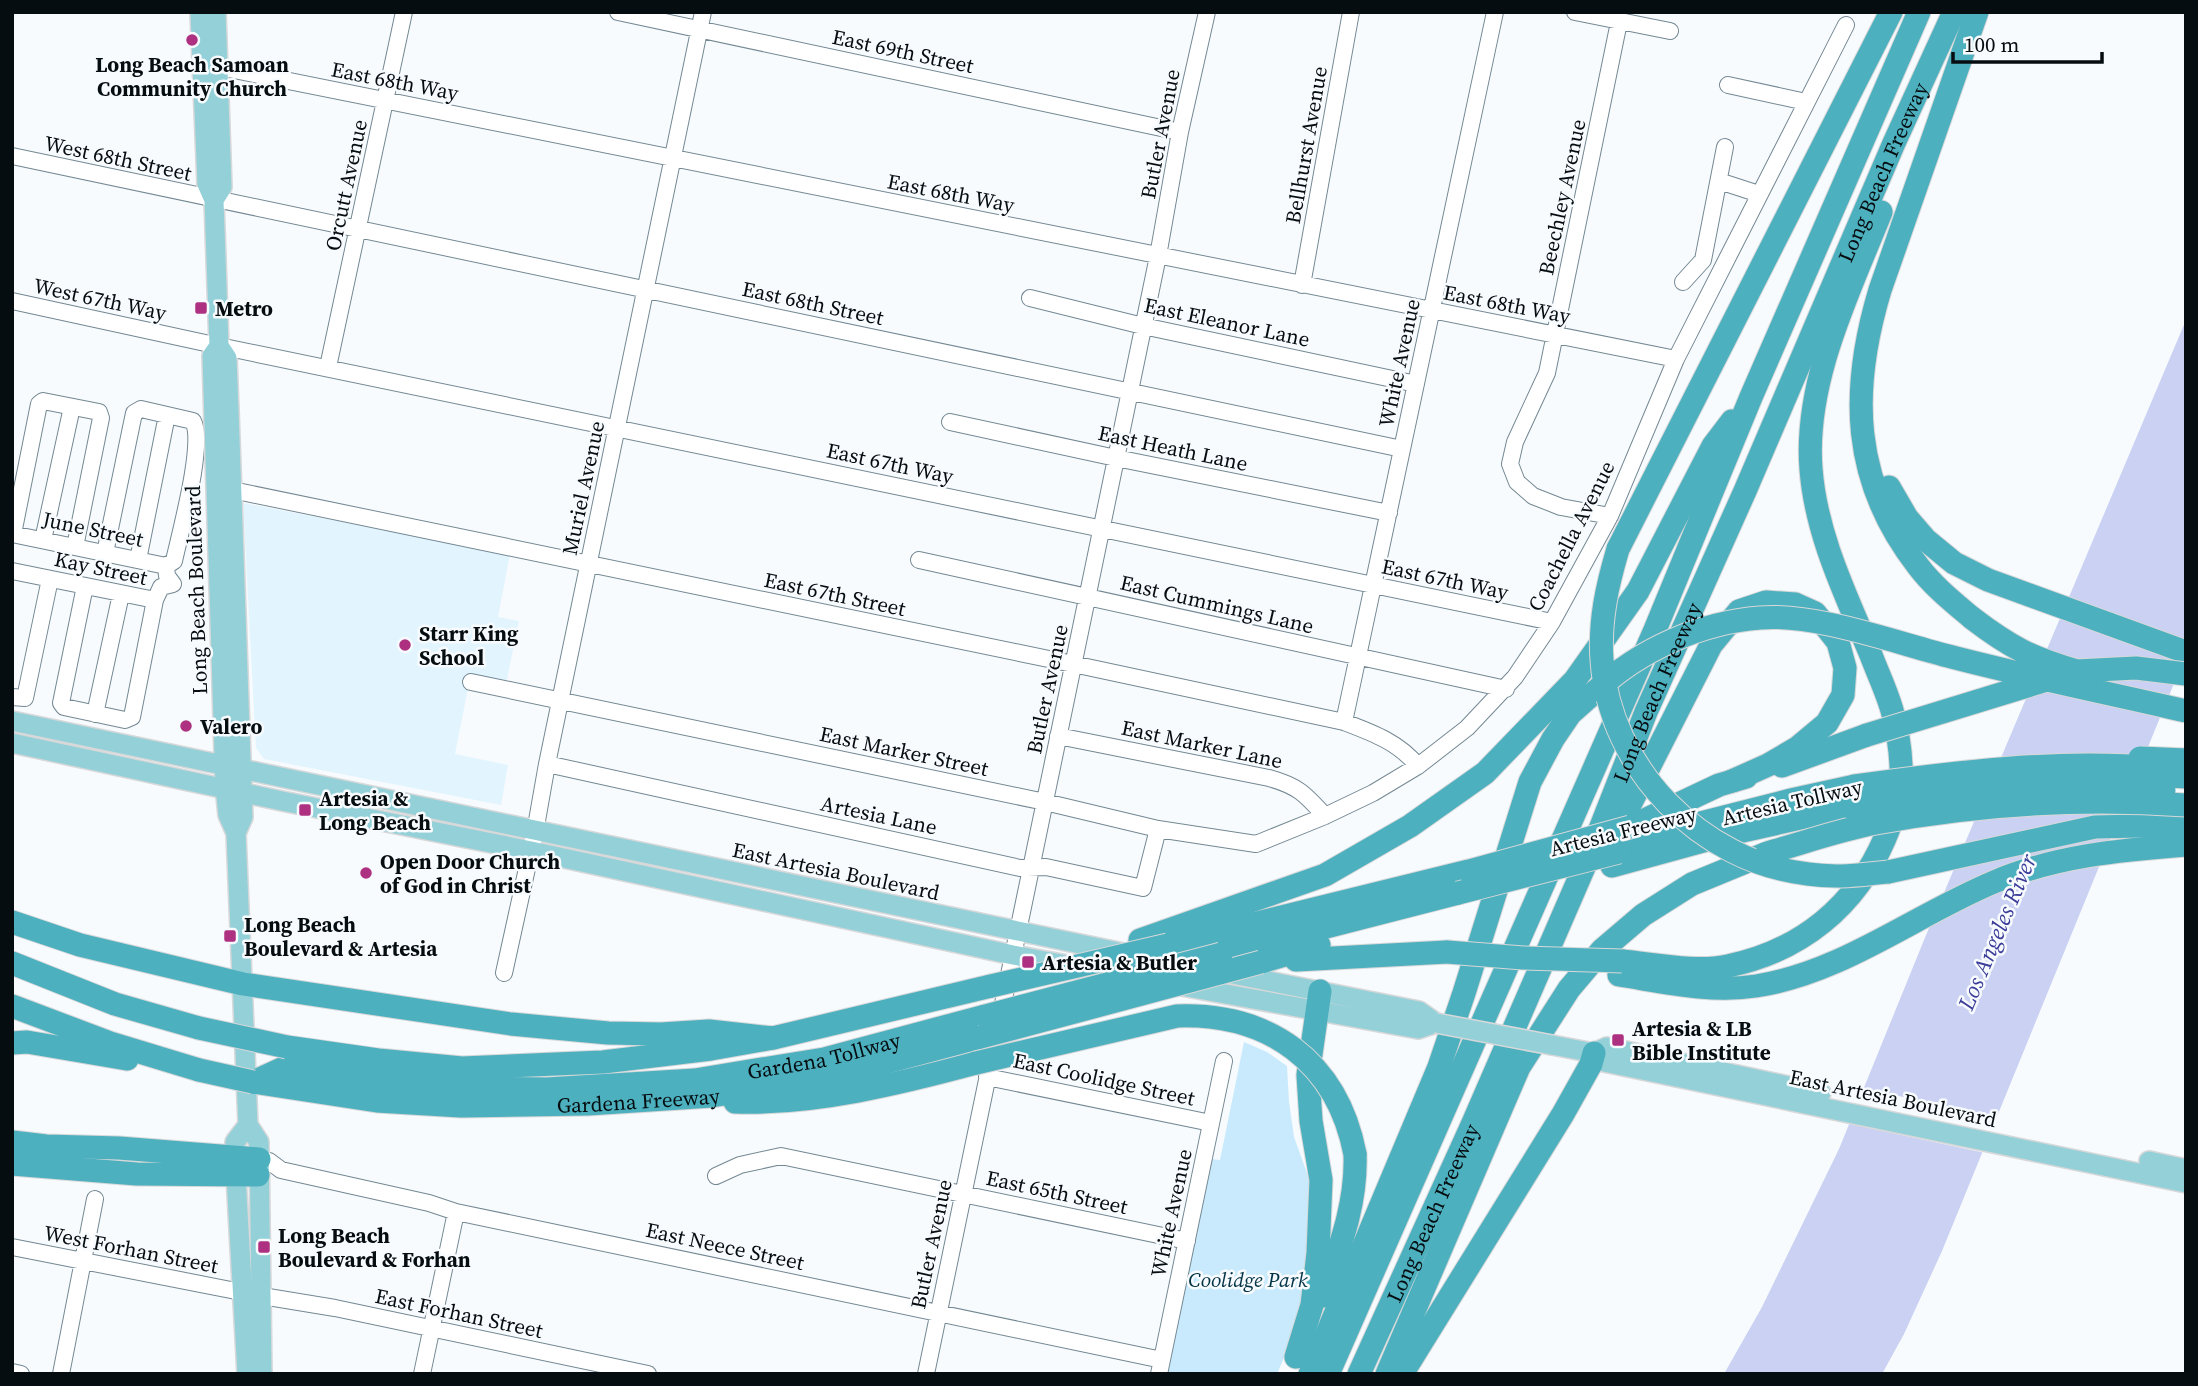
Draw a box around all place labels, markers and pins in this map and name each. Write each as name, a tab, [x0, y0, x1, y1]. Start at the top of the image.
marker: Long Beach Samoan Community Church	[184, 32, 200, 48]
place label: Long Beach Samoan Community Church	[95, 50, 289, 103]
place label: Metro	[215, 294, 273, 323]
marker: Metro	[193, 300, 209, 316]
place label: Starr King School	[419, 619, 519, 672]
marker: Starr King School	[397, 637, 413, 653]
place label: Valero	[200, 712, 262, 741]
marker: Valero	[178, 718, 194, 734]
place label: Artesia & Long Beach	[319, 784, 431, 837]
marker: Artesia & Long Beach	[297, 802, 313, 818]
place label: Open Door Church of God in Christ	[380, 847, 560, 900]
marker: Open Door Church of God in Christ	[358, 865, 374, 881]
place label: Long Beach Boulevard & Artesia	[244, 910, 438, 963]
marker: Long Beach Boulevard & Artesia	[222, 928, 238, 944]
place label: Artesia & Butler	[1042, 948, 1197, 977]
marker: Artesia & Butler	[1020, 954, 1036, 970]
place label: Artesia & LB Bible Institute	[1632, 1014, 1771, 1067]
marker: Artesia & LB Bible Institute	[1610, 1032, 1626, 1048]
place label: Long Beach Boulevard & Forhan	[278, 1221, 471, 1274]
marker: Long Beach Boulevard & Forhan	[256, 1239, 272, 1255]

